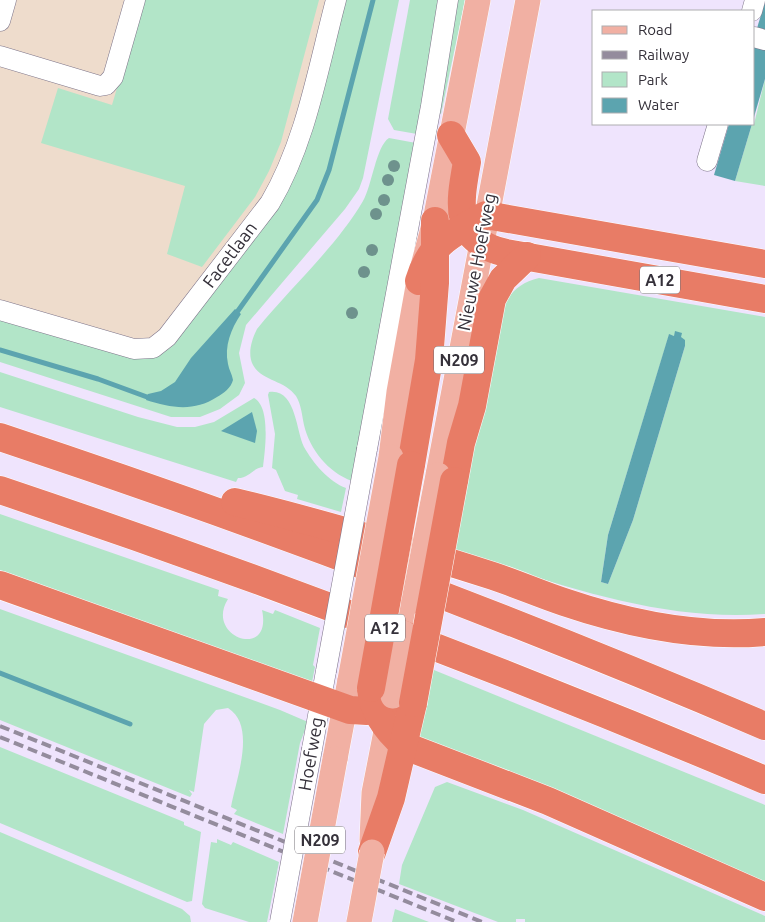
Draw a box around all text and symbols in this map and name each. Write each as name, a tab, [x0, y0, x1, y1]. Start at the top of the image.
legend	[592, 10, 755, 125]
text: Road	[638, 21, 673, 38]
text: Railway	[638, 46, 689, 63]
text: Park	[638, 71, 668, 88]
text: Water	[638, 96, 679, 113]
street label: Nieuwe Hoefweg	[453, 191, 499, 332]
street label: Facetlaan	[198, 218, 260, 291]
road number: A12	[640, 266, 680, 294]
road number: N209	[434, 346, 484, 374]
road number: A12	[365, 614, 405, 641]
street label: Hoefweg	[294, 715, 326, 792]
road number: N209	[295, 826, 345, 854]

